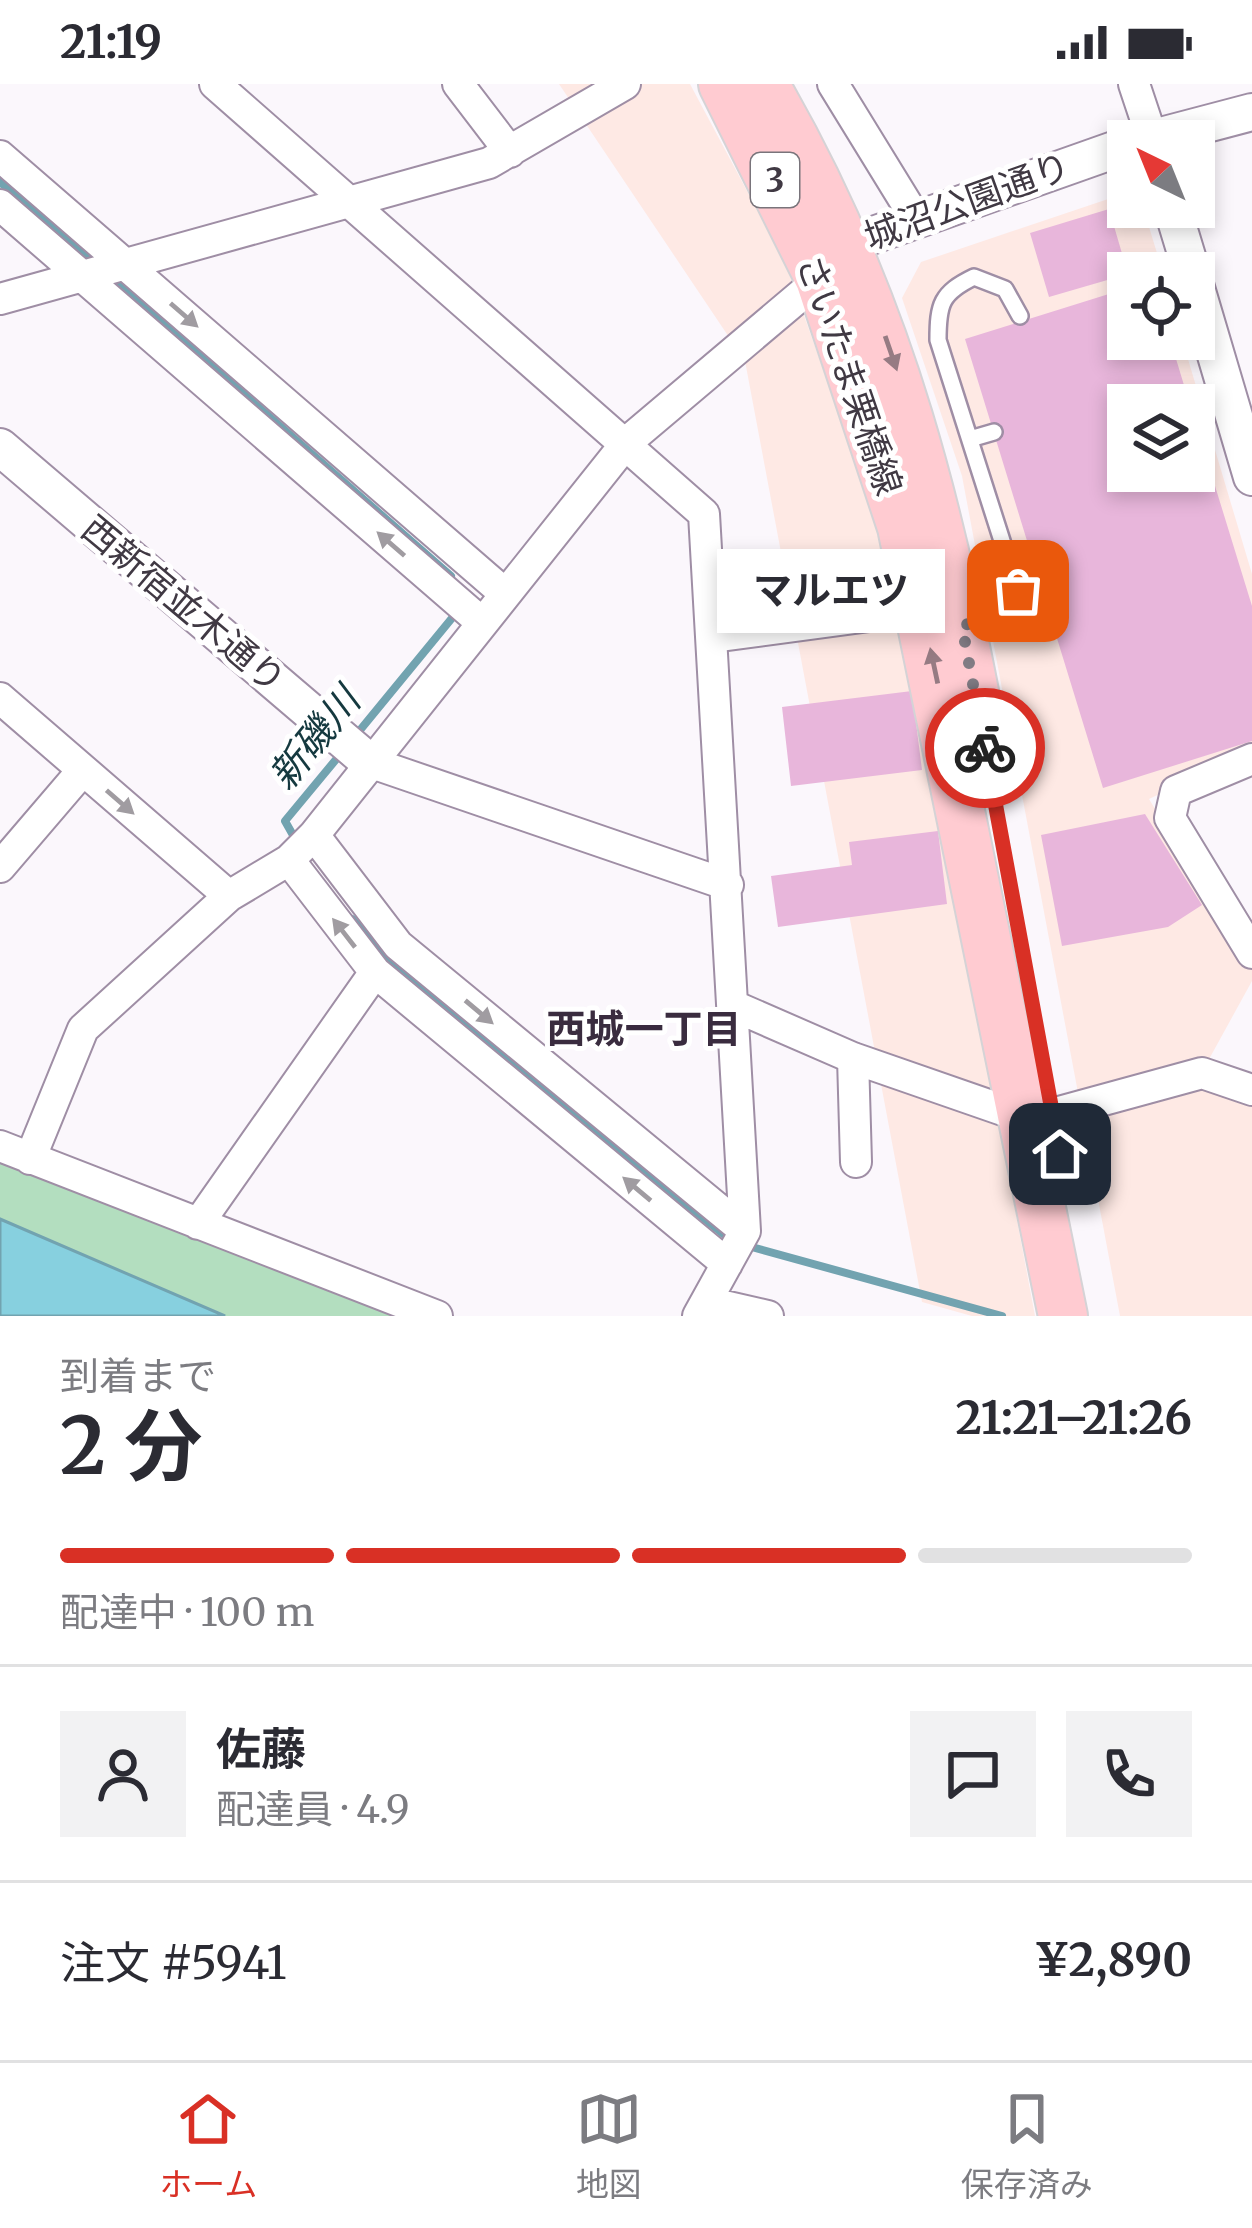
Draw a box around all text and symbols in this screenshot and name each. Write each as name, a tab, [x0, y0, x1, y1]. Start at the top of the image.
text: 21:19	[60, 14, 162, 70]
north arrow	[1107, 120, 1215, 228]
map controls	[1107, 120, 1215, 492]
street label: 城沼公園通り	[858, 143, 1076, 260]
road number: 3	[751, 153, 799, 207]
street label: さいたま栗橋線	[787, 249, 912, 501]
button: locate	[1107, 252, 1215, 360]
one-way arrow	[169, 301, 199, 328]
one-way arrow	[883, 335, 901, 371]
button: layers	[1107, 384, 1215, 492]
street label: 西新宿並木通り	[73, 506, 295, 703]
one-way arrow	[376, 532, 406, 558]
pin	[967, 540, 1069, 642]
callout: マルエツ	[718, 549, 946, 633]
icon: bag	[985, 558, 1051, 624]
text: マルエツ	[753, 566, 909, 615]
one-way arrow	[924, 646, 943, 684]
water label: 新磯川	[259, 674, 373, 799]
courier	[925, 688, 1045, 808]
icon: bike	[952, 715, 1018, 781]
one-way arrow	[105, 788, 135, 815]
one-way arrow	[332, 917, 357, 948]
one-way arrow	[464, 998, 494, 1024]
district label: 西城一丁目	[546, 1005, 742, 1054]
pin	[1009, 1103, 1111, 1205]
icon: home	[1027, 1121, 1093, 1187]
one-way arrow	[622, 1177, 653, 1202]
text: 到着まで	[60, 1352, 216, 1401]
text: 21:21–21:26	[955, 1390, 1192, 1446]
text: 2 分	[60, 1397, 202, 1495]
text: 配達中 · 100 m	[60, 1588, 314, 1637]
button: person	[60, 1711, 186, 1837]
button: chat	[910, 1711, 1036, 1837]
button: phone	[1066, 1711, 1192, 1837]
text: 佐藤	[216, 1721, 306, 1777]
text: 配達員 · 4.9	[216, 1785, 410, 1834]
text: ¥2,890	[1034, 1932, 1192, 1988]
text: 注文 #5941	[60, 1935, 287, 1991]
tab: ホーム	[159, 2086, 257, 2206]
tab: 地図	[576, 2086, 642, 2206]
tab: 保存済み	[961, 2086, 1093, 2206]

